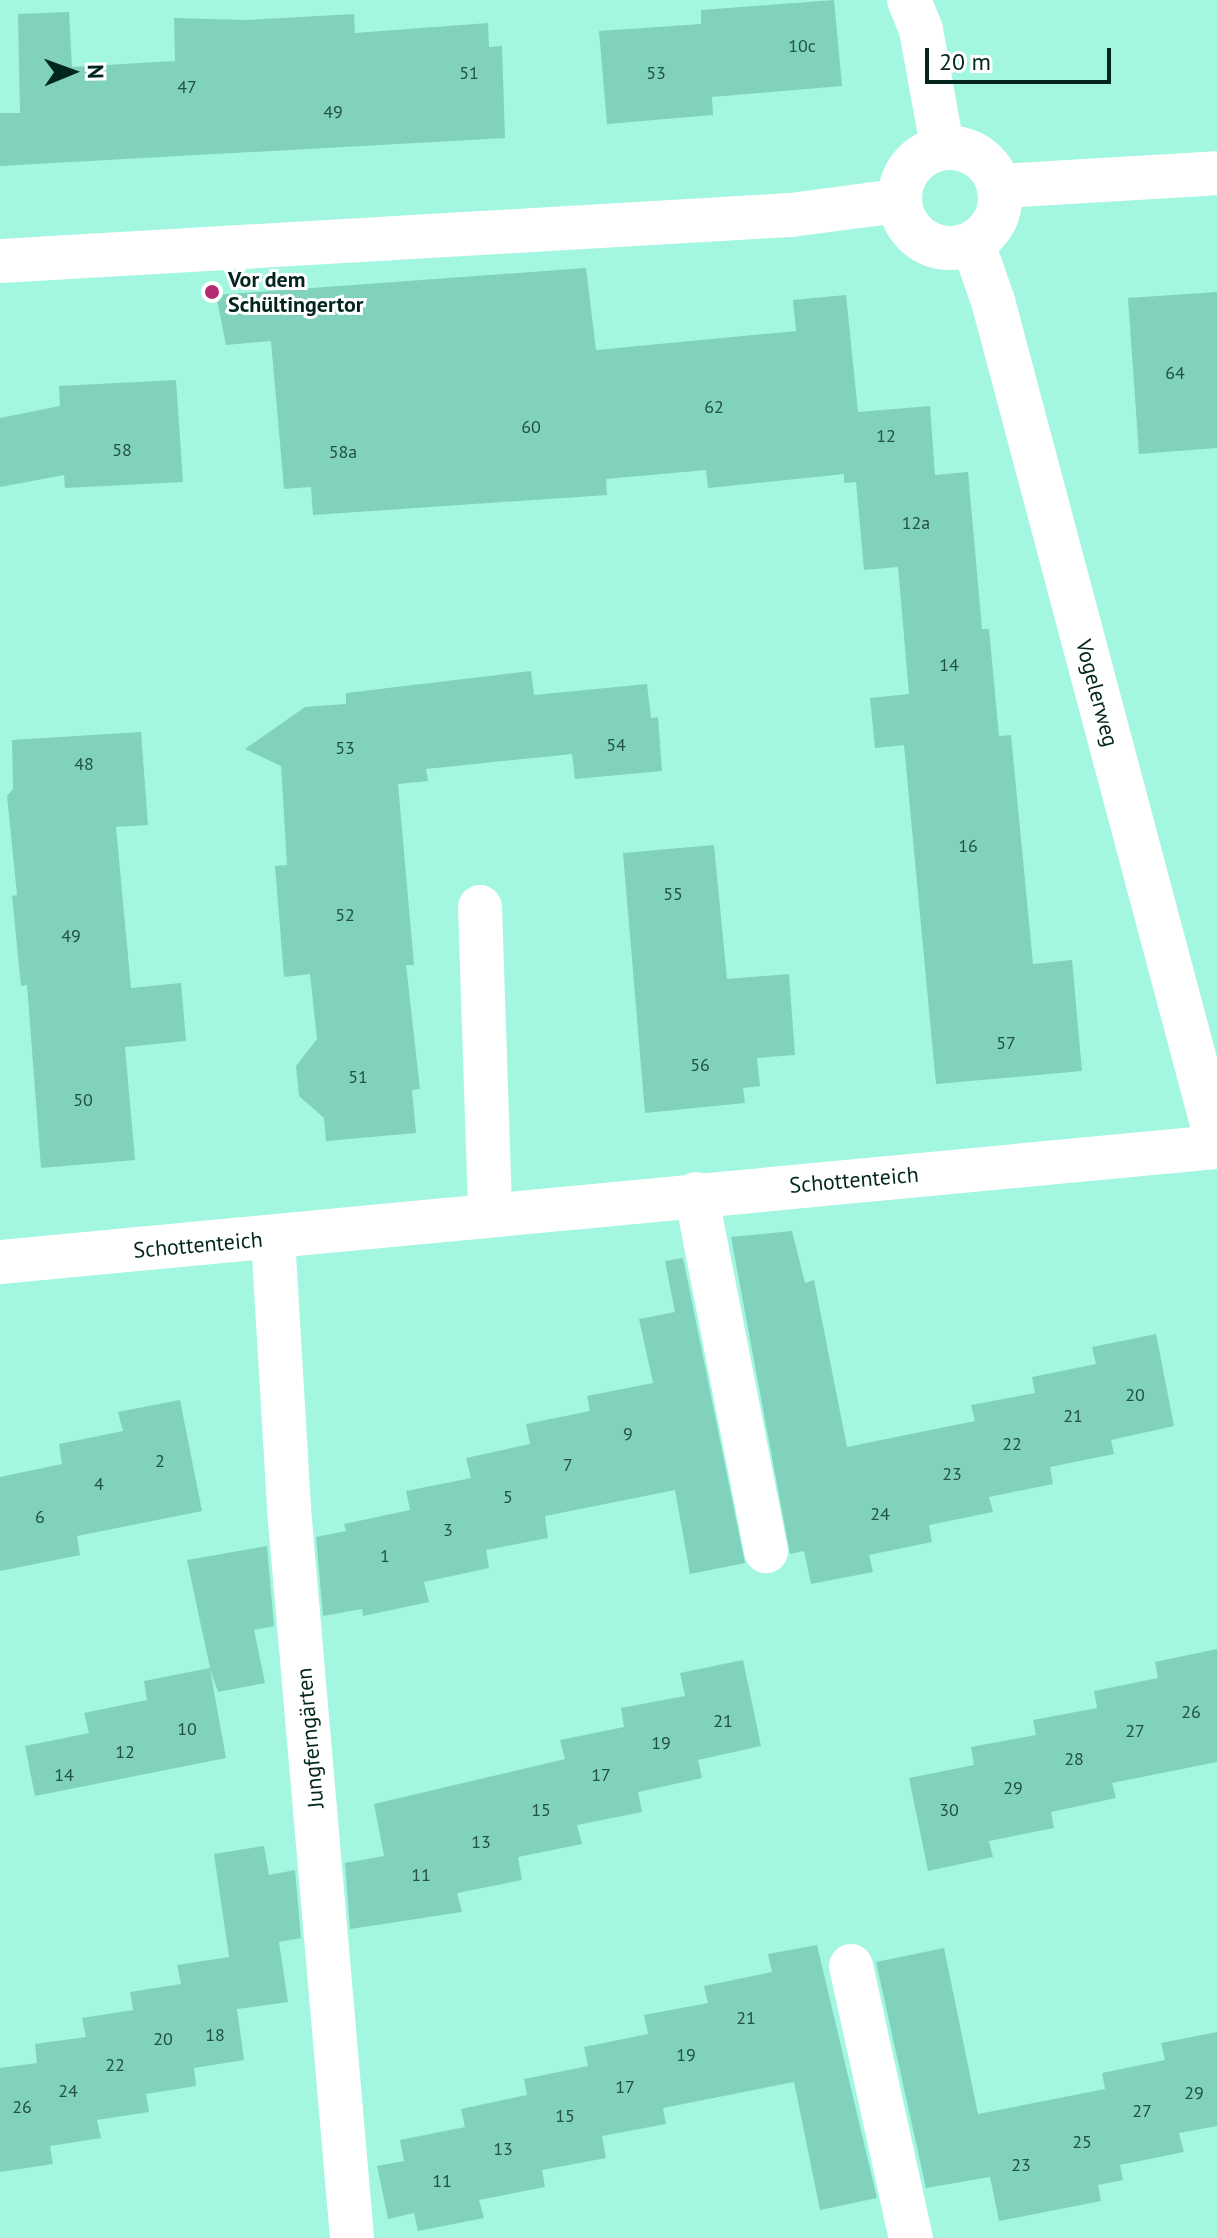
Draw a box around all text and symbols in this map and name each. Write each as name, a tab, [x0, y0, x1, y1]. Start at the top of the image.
north arrow	[32, 32, 112, 112]
scale bar	[929, 32, 1115, 82]
house number: 10c	[788, 35, 816, 57]
text: 20 m	[939, 46, 991, 77]
house number: 51	[459, 62, 479, 84]
house number: 53	[646, 62, 666, 84]
text: N	[82, 64, 110, 79]
house number: 47	[177, 76, 197, 98]
house number: 49	[323, 101, 343, 123]
place label: Vor dem Schültingertor	[228, 266, 364, 318]
marker: Vor dem Schültingertor	[203, 283, 221, 301]
house number: 64	[1165, 362, 1185, 384]
house number: 62	[704, 396, 724, 418]
house number: 60	[521, 416, 541, 438]
house number: 12	[876, 425, 896, 447]
house number: 58	[112, 439, 132, 461]
house number: 58a	[329, 441, 357, 463]
house number: 12a	[902, 512, 930, 534]
street label: Vogelerweg	[1070, 637, 1124, 749]
house number: 14	[939, 654, 959, 676]
house number: 54	[606, 734, 626, 756]
house number: 53	[335, 737, 355, 759]
house number: 48	[74, 753, 94, 775]
house number: 16	[958, 835, 978, 857]
house number: 55	[663, 883, 683, 905]
house number: 52	[335, 904, 355, 926]
house number: 49	[61, 925, 81, 947]
house number: 57	[996, 1032, 1016, 1054]
house number: 56	[690, 1054, 710, 1076]
house number: 51	[348, 1066, 368, 1088]
house number: 50	[73, 1089, 93, 1111]
street label: Schottenteich	[788, 1161, 920, 1199]
street label: Schottenteich	[132, 1226, 264, 1264]
house number: 20	[1125, 1384, 1145, 1406]
house number: 21	[1063, 1405, 1083, 1427]
house number: 9	[623, 1423, 633, 1445]
house number: 22	[1002, 1433, 1022, 1455]
house number: 2	[155, 1450, 165, 1472]
house number: 7	[563, 1454, 573, 1476]
house number: 23	[942, 1463, 962, 1485]
house number: 4	[94, 1473, 104, 1495]
house number: 5	[503, 1486, 513, 1508]
house number: 24	[870, 1503, 890, 1525]
house number: 6	[35, 1506, 45, 1528]
house number: 3	[443, 1519, 453, 1541]
house number: 1	[380, 1545, 390, 1567]
street label: Jungferngärten	[291, 1667, 329, 1809]
house number: 26	[1181, 1701, 1201, 1723]
house number: 21	[713, 1710, 733, 1732]
house number: 10	[177, 1718, 197, 1740]
house number: 27	[1125, 1720, 1145, 1742]
house number: 19	[651, 1732, 671, 1754]
house number: 12	[115, 1741, 135, 1763]
house number: 28	[1064, 1748, 1084, 1770]
house number: 14	[54, 1764, 74, 1786]
house number: 17	[591, 1764, 611, 1786]
house number: 29	[1003, 1777, 1023, 1799]
house number: 15	[531, 1799, 551, 1821]
house number: 30	[939, 1799, 959, 1821]
house number: 13	[471, 1831, 491, 1853]
house number: 11	[411, 1864, 431, 1886]
house number: 21	[736, 2007, 756, 2029]
house number: 18	[205, 2024, 225, 2046]
house number: 20	[153, 2028, 173, 2050]
house number: 19	[676, 2044, 696, 2066]
house number: 22	[105, 2054, 125, 2076]
house number: 17	[615, 2076, 635, 2098]
house number: 24	[58, 2080, 78, 2102]
house number: 29	[1184, 2082, 1204, 2104]
house number: 26	[12, 2096, 32, 2118]
house number: 27	[1132, 2100, 1152, 2122]
house number: 15	[555, 2105, 575, 2127]
house number: 25	[1072, 2131, 1092, 2153]
house number: 13	[493, 2138, 513, 2160]
house number: 23	[1011, 2154, 1031, 2176]
house number: 11	[432, 2170, 452, 2192]

